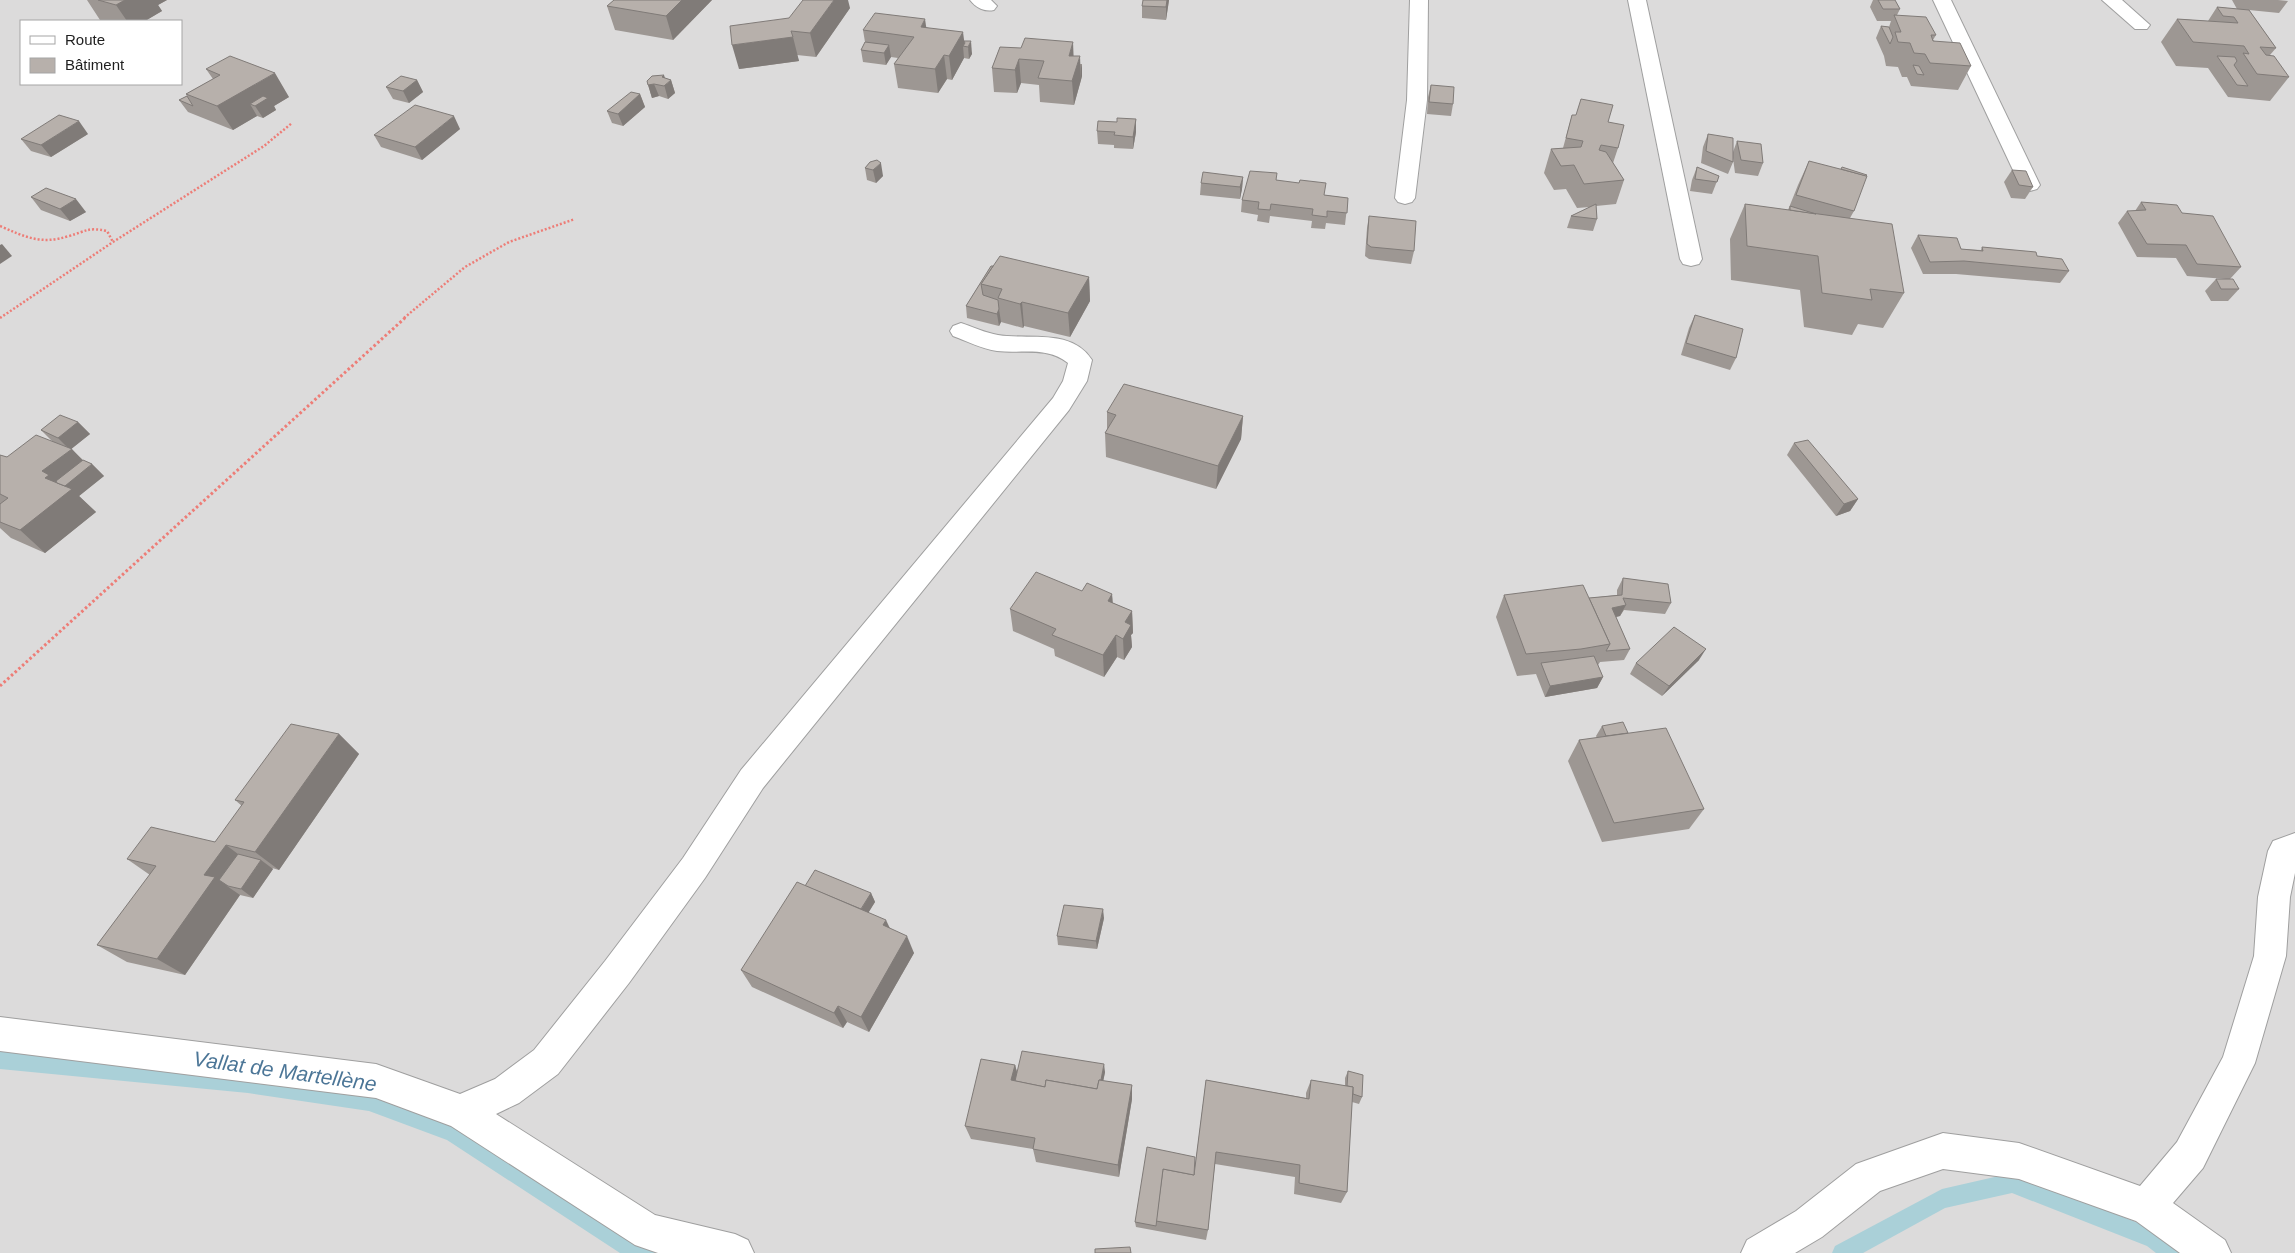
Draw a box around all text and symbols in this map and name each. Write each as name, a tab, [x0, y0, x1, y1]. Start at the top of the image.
legend	[20, 20, 182, 85]
text: Route	[65, 31, 105, 48]
text: Bâtiment	[65, 56, 125, 73]
water label: Vallat de Martellène	[192, 1047, 378, 1095]

